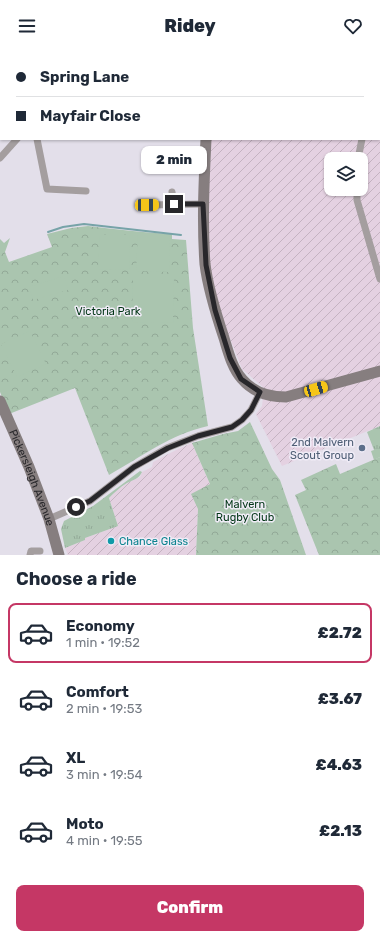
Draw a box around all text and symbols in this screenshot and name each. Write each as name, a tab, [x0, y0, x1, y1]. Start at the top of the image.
icon: menu	[16, 15, 38, 37]
text: Ridey	[164, 15, 216, 37]
icon: heart	[342, 15, 364, 37]
text: Spring Lane	[40, 68, 129, 86]
text: Mayfair Close	[40, 107, 141, 125]
callout: 2 min	[141, 146, 207, 174]
text: 2 min	[156, 152, 192, 167]
map controls	[324, 152, 368, 196]
button: layers	[324, 152, 368, 196]
route end	[165, 195, 183, 213]
car	[135, 199, 159, 211]
park label: Victoria Park	[75, 305, 141, 318]
car	[303, 380, 329, 398]
street label: Pickersleigh Avenue	[6, 427, 57, 527]
place label: 2nd Malvern Scout Group	[290, 436, 354, 462]
marker: 2nd Malvern Scout Group	[357, 443, 367, 453]
route start	[67, 498, 85, 516]
park label: Malvern Rugby Club	[216, 498, 274, 524]
place label: Chance Glass	[119, 535, 189, 548]
marker: Chance Glass	[106, 536, 116, 546]
text: Choose a ride	[16, 568, 137, 590]
icon: car	[18, 615, 54, 651]
text: Economy	[66, 617, 135, 635]
text: £2.72	[318, 624, 362, 642]
text: 1 min · 19:52	[66, 635, 140, 650]
icon: car	[18, 681, 54, 717]
text: Comfort	[66, 683, 129, 701]
text: £3.67	[318, 690, 362, 708]
text: 2 min · 19:53	[66, 701, 142, 716]
icon: car	[18, 747, 54, 783]
text: XL	[66, 749, 85, 767]
text: £4.63	[316, 756, 362, 774]
text: 3 min · 19:54	[66, 767, 143, 782]
icon: car	[18, 813, 54, 849]
text: Moto	[66, 815, 104, 833]
text: £2.13	[319, 822, 362, 840]
text: 4 min · 19:55	[66, 833, 143, 848]
button: Confirm	[16, 885, 364, 931]

